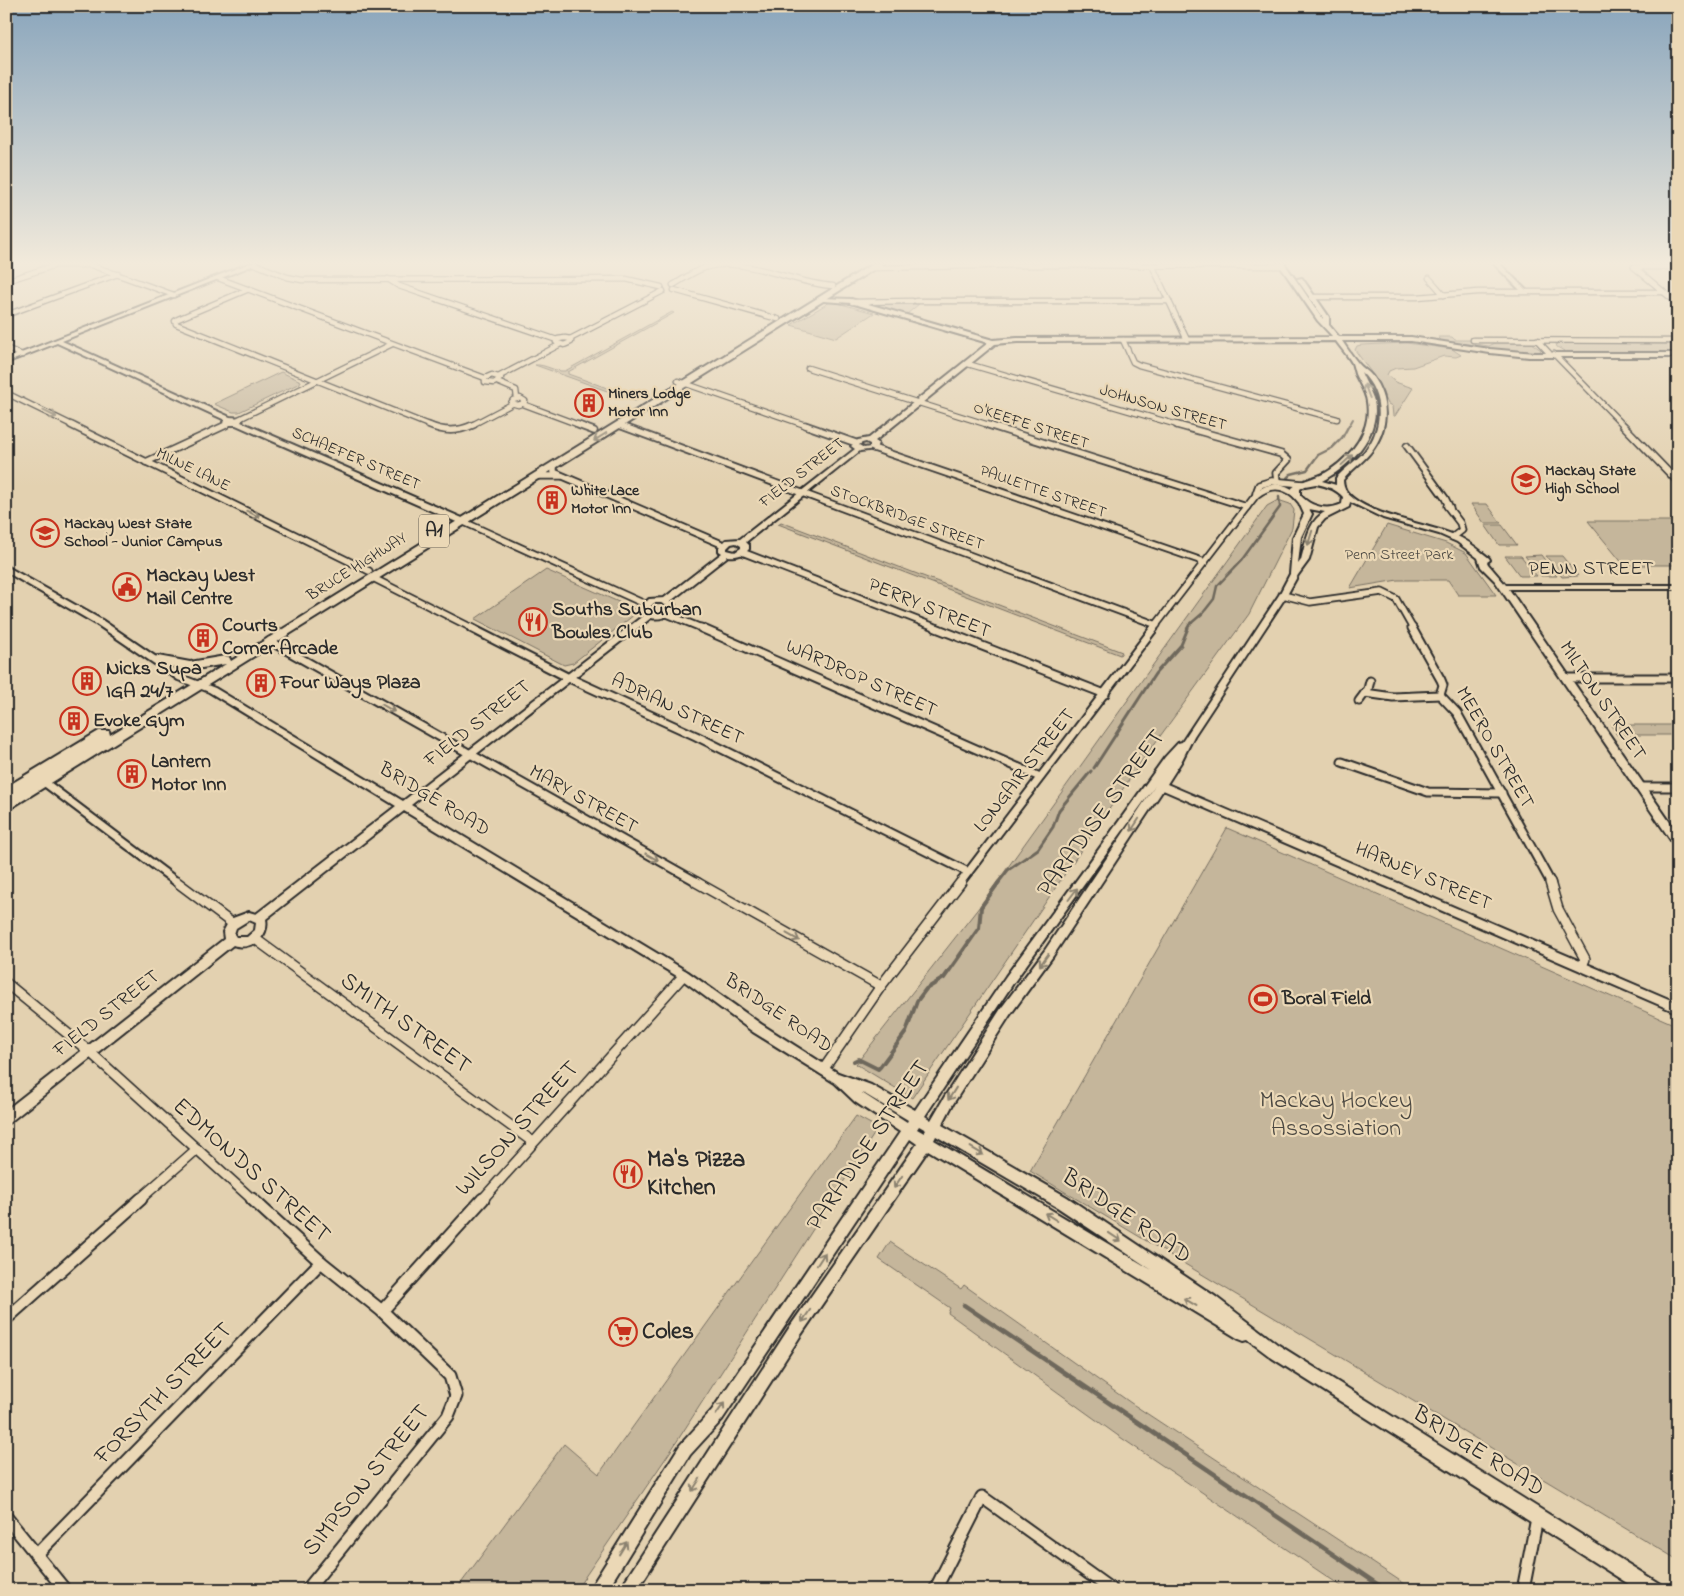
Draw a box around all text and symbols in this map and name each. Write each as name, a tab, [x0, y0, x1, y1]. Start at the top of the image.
street label: JOHNSON STREET	[1097, 378, 1229, 438]
place label: Miners Lodge Motor Inn	[608, 382, 691, 424]
one-way arrow	[1361, 384, 1371, 399]
building icon: Miners Lodge Motor Inn	[574, 388, 604, 418]
street label: O'KEEFE STREET	[970, 396, 1092, 456]
one-way arrow	[42, 410, 57, 420]
street label: SCHAEFER STREET	[288, 421, 424, 497]
one-way arrow	[593, 432, 607, 443]
street label: FIELD STREET	[754, 432, 850, 515]
street label: MILNE LANE	[152, 442, 234, 498]
one-way arrow	[1340, 454, 1353, 466]
street label: PAULETTE STREET	[976, 459, 1110, 525]
place label: Mackay State High School	[1545, 459, 1637, 502]
school or university icon: Mackay State High School	[1511, 465, 1541, 495]
place label: White Lace Motor Inn	[571, 479, 640, 521]
street label: STOCKBRIDGE STREET	[827, 479, 987, 557]
building icon: White Lace Motor Inn	[537, 485, 567, 515]
one-way arrow	[245, 510, 260, 519]
place label: Mackay West State School - Junior Campus	[64, 512, 223, 554]
road number: A1	[419, 514, 449, 548]
school or university icon: Mackay West State School - Junior Campus	[30, 518, 60, 548]
street label: BRUCE HIGHWAY	[301, 526, 412, 608]
one-way arrow	[1305, 530, 1315, 546]
park label: Penn Street Park	[1345, 543, 1454, 567]
street label: PENN STREET	[1528, 555, 1654, 584]
place label: Mackay West Mail Centre	[146, 562, 255, 614]
street label: PERRY STREET	[863, 571, 995, 647]
public building icon: Mackay West Mail Centre	[112, 572, 142, 602]
place label: Souths Suburban Bowles Club	[551, 596, 702, 648]
restaurant icon: Souths Suburban Bowles Club	[518, 607, 548, 637]
place label: Courts Corner Arcade	[222, 612, 339, 664]
building icon: Courts Corner Arcade	[188, 623, 218, 653]
street label: WARDROP STREET	[781, 633, 941, 725]
street label: MILTON STREET	[1551, 636, 1653, 766]
place label: Nicks Supa IGA 24/7	[106, 655, 202, 707]
building icon: Nicks Supa IGA 24/7	[72, 666, 102, 696]
street label: ADRIAN STREET	[606, 667, 748, 753]
building icon: Four Ways Plaza	[246, 668, 276, 698]
place label: Four Ways Plaza	[279, 669, 421, 699]
street label: FIELD STREET	[418, 673, 537, 775]
street label: MEERO STREET	[1447, 681, 1541, 815]
one-way arrow	[381, 703, 396, 713]
street label: LONGAIR STREET	[967, 703, 1083, 839]
building icon: Evoke Gym	[59, 706, 89, 736]
place label: Evoke Gym	[93, 707, 185, 737]
street label: PARADISE STREET	[1029, 723, 1175, 905]
place label: Lantern Motor Inn	[151, 748, 226, 800]
street label: BRIDGE ROAD	[372, 755, 495, 845]
street label: MARY STREET	[523, 758, 643, 842]
building icon: Lantern Motor Inn	[117, 759, 147, 789]
one-way arrow	[1129, 818, 1139, 832]
street label: HARNEY STREET	[1350, 835, 1496, 919]
one-way arrow	[644, 852, 659, 862]
one-way arrow	[1067, 888, 1078, 901]
one-way arrow	[786, 932, 800, 942]
one-way arrow	[1038, 953, 1049, 966]
street label: FIELD STREET	[47, 963, 166, 1065]
street label: SMITH STREET	[332, 964, 478, 1084]
street label: BRIDGE ROAD	[717, 966, 838, 1061]
sports icon: Boral Field	[1248, 984, 1278, 1014]
place label: Boral Field	[1281, 985, 1372, 1014]
street label: WILSON STREET	[448, 1053, 589, 1205]
street label: PARADISE STREET	[799, 1053, 940, 1239]
park label: Mackay Hockey Assossiation	[1260, 1084, 1412, 1147]
one-way arrow	[947, 1087, 957, 1101]
street label: EDMONDS STREET	[164, 1090, 338, 1252]
place label: Ma's Pizza Kitchen	[647, 1143, 745, 1206]
one-way arrow	[969, 1147, 984, 1157]
restaurant icon: Ma's Pizza Kitchen	[613, 1159, 643, 1189]
street label: BRIDGE ROAD	[1053, 1160, 1198, 1273]
one-way arrow	[893, 1175, 903, 1189]
one-way arrow	[1045, 1212, 1059, 1222]
one-way arrow	[1108, 1232, 1122, 1242]
one-way arrow	[816, 1252, 826, 1266]
one-way arrow	[1183, 1297, 1197, 1307]
one-way arrow	[801, 1309, 811, 1323]
street label: FORSYTH STREET	[86, 1315, 242, 1474]
place label: Coles	[642, 1315, 694, 1350]
supermarket icon: Coles	[608, 1317, 638, 1347]
street label: SIMPSON STREET	[295, 1397, 440, 1565]
street label: BRIDGE ROAD	[1404, 1397, 1551, 1507]
one-way arrow	[715, 1402, 725, 1416]
one-way arrow	[690, 1478, 700, 1492]
one-way arrow	[618, 1542, 628, 1556]

